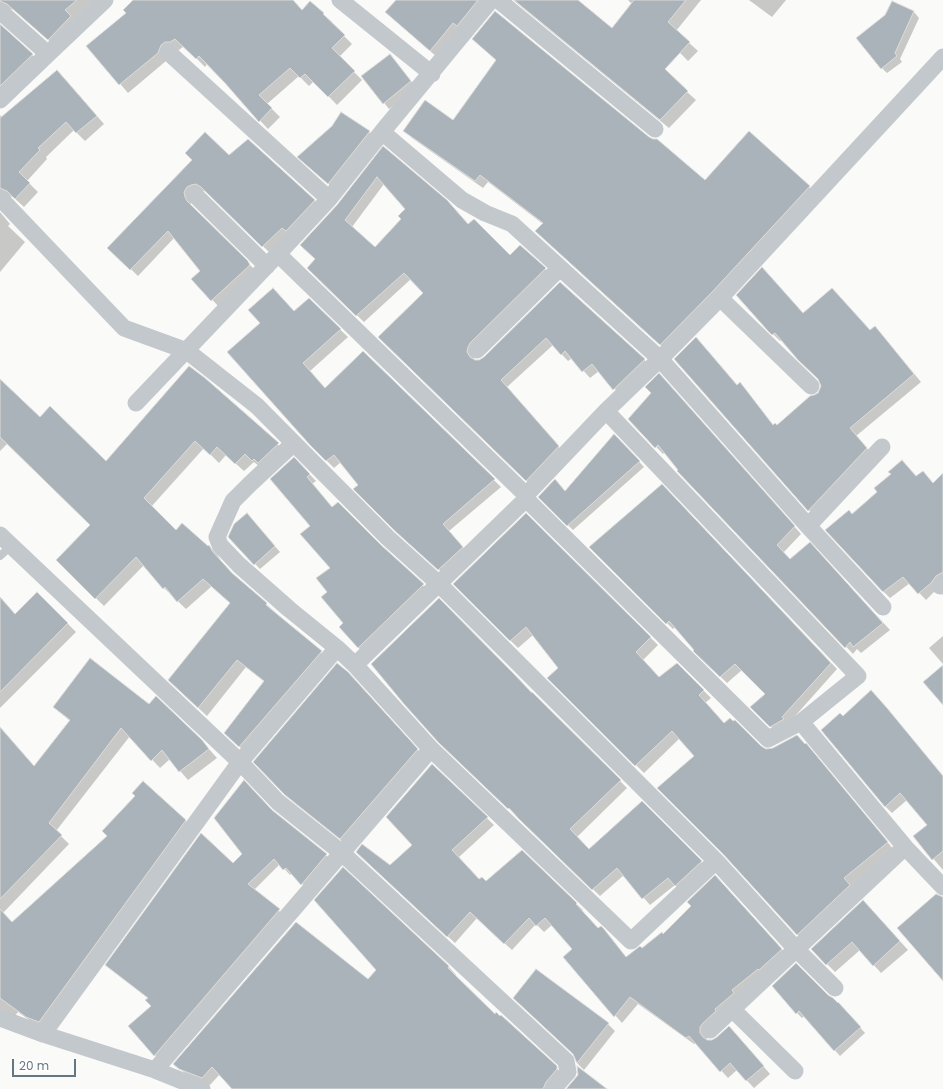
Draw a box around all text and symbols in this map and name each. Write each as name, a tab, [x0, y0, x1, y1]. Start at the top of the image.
scale bar	[14, 1051, 78, 1077]
text: 20 m	[19, 1057, 49, 1074]

